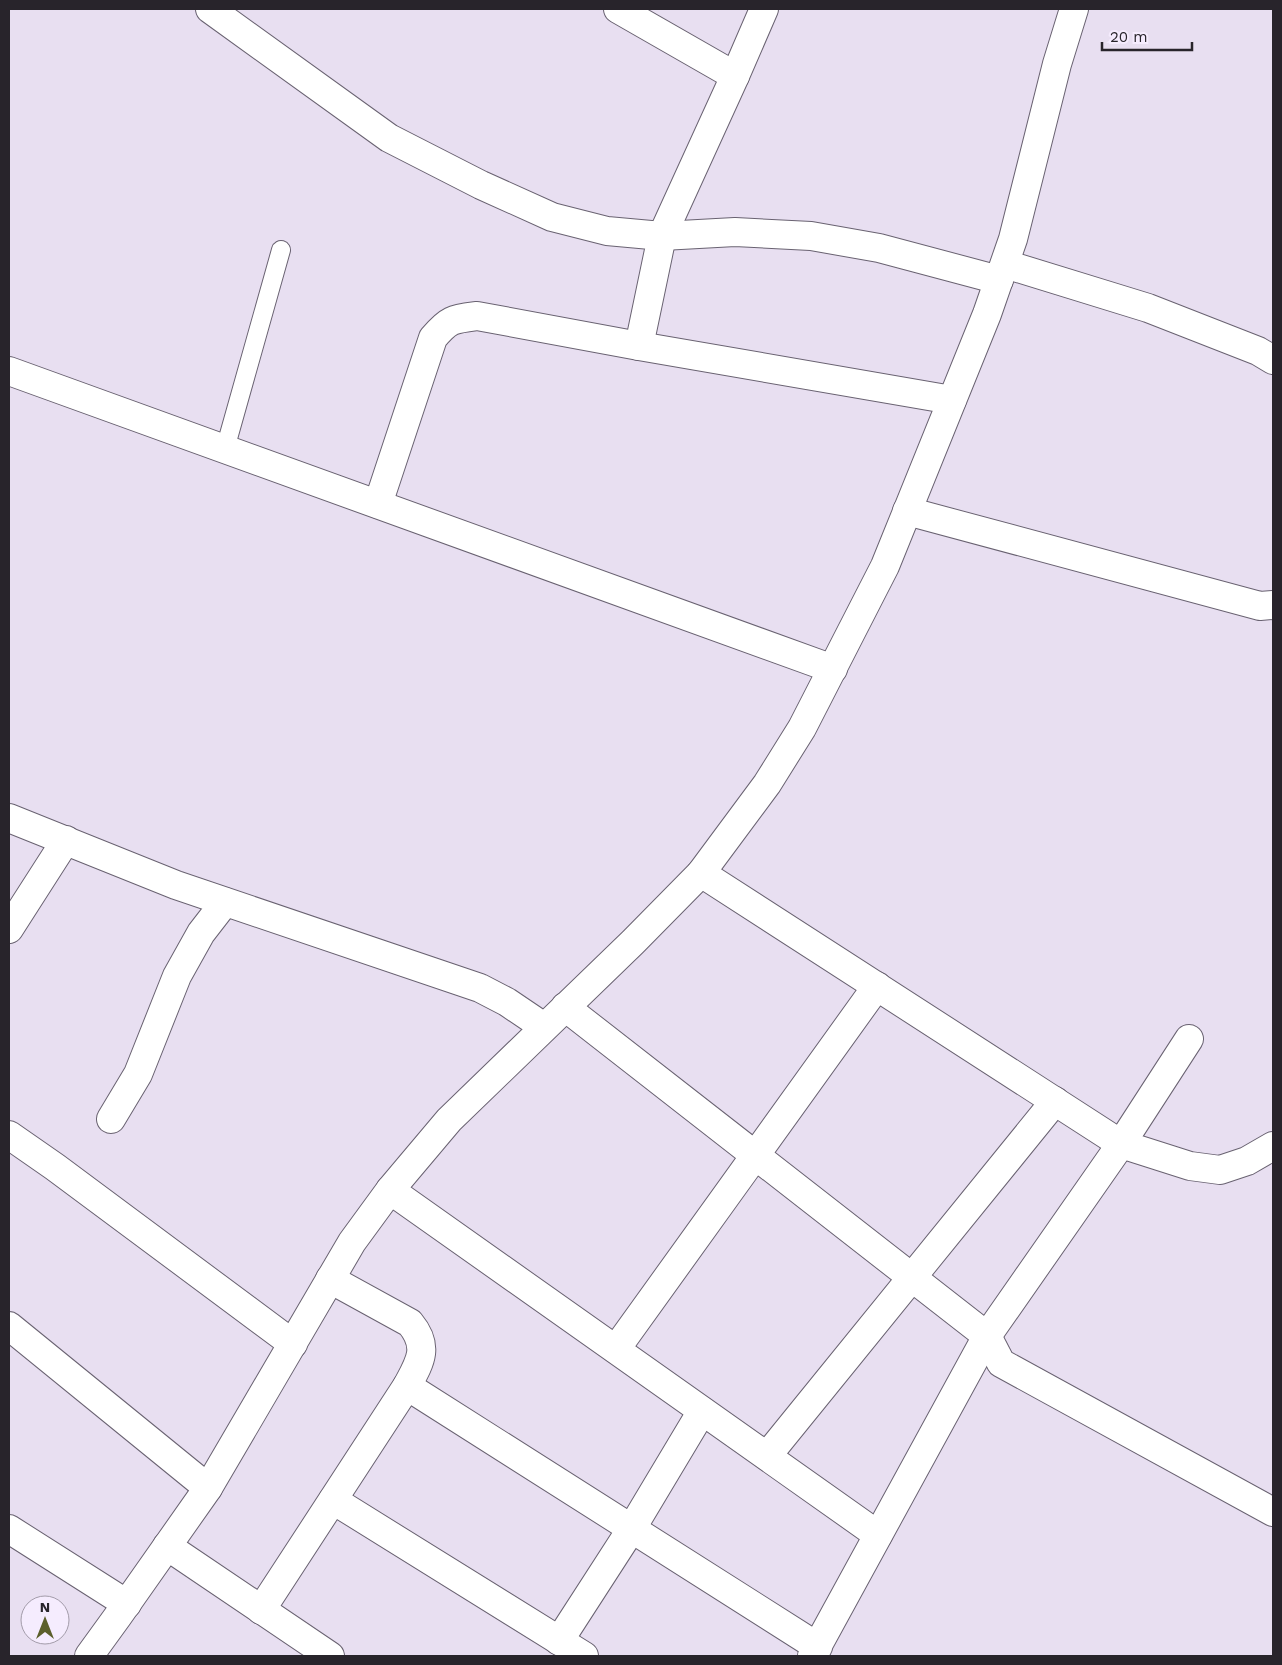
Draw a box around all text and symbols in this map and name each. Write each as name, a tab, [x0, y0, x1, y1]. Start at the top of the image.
scale bar	[1102, 20, 1192, 52]
text: 20 m	[1110, 28, 1148, 46]
north arrow	[20, 1595, 70, 1645]
text: N	[40, 1599, 50, 1615]

